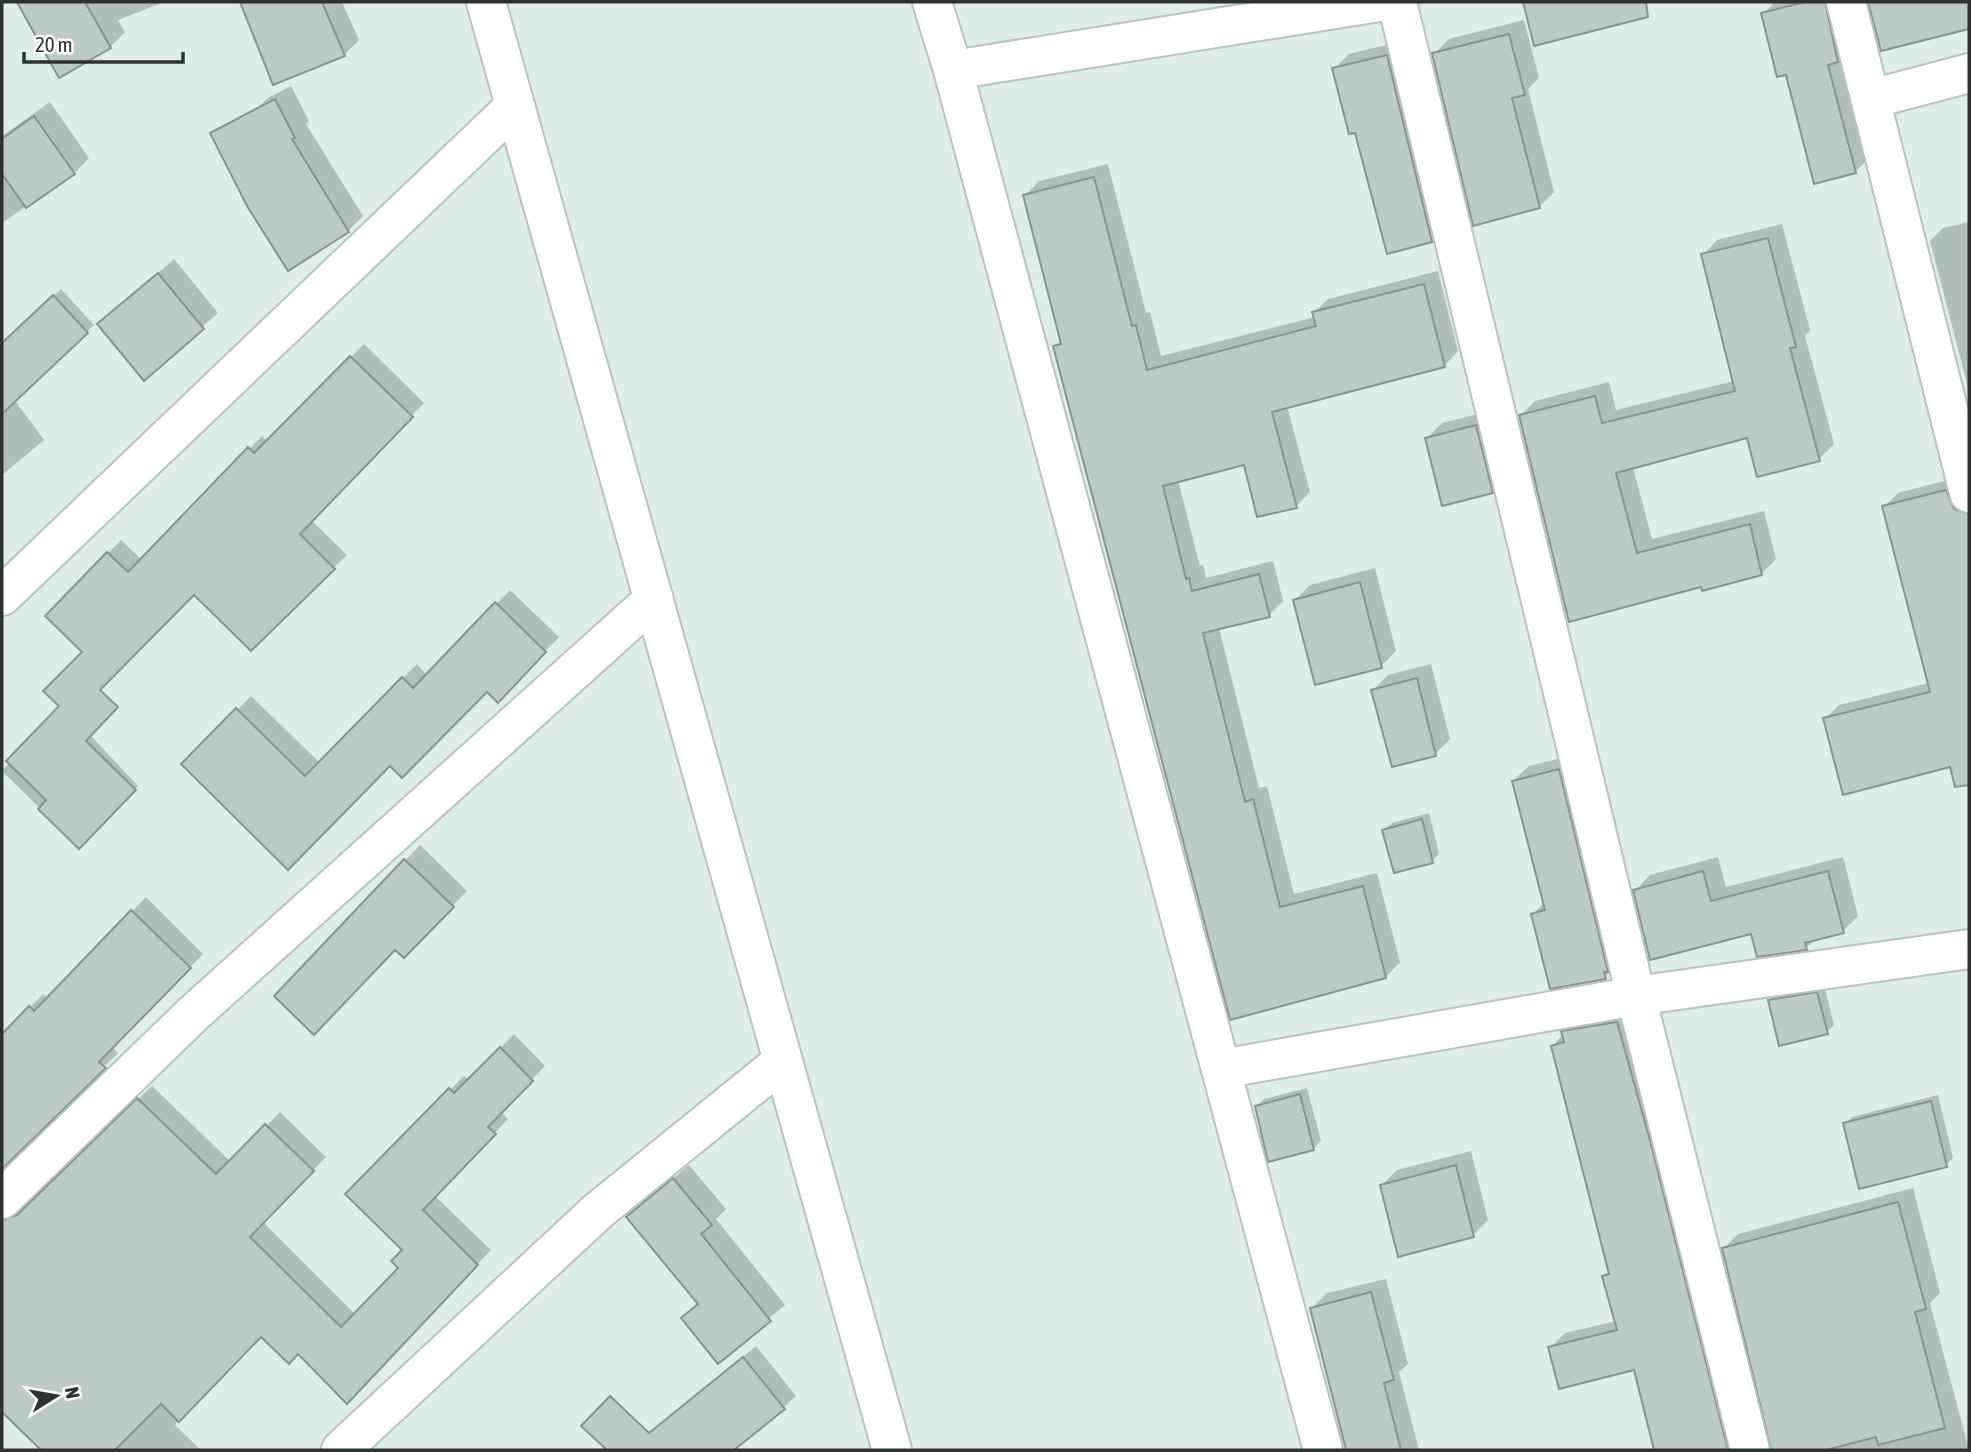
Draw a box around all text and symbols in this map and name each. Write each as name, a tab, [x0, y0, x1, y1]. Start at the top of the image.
scale bar	[24, 21, 184, 65]
text: 20 m	[35, 32, 73, 56]
north arrow	[21, 1361, 91, 1431]
text: N	[61, 1385, 85, 1400]

